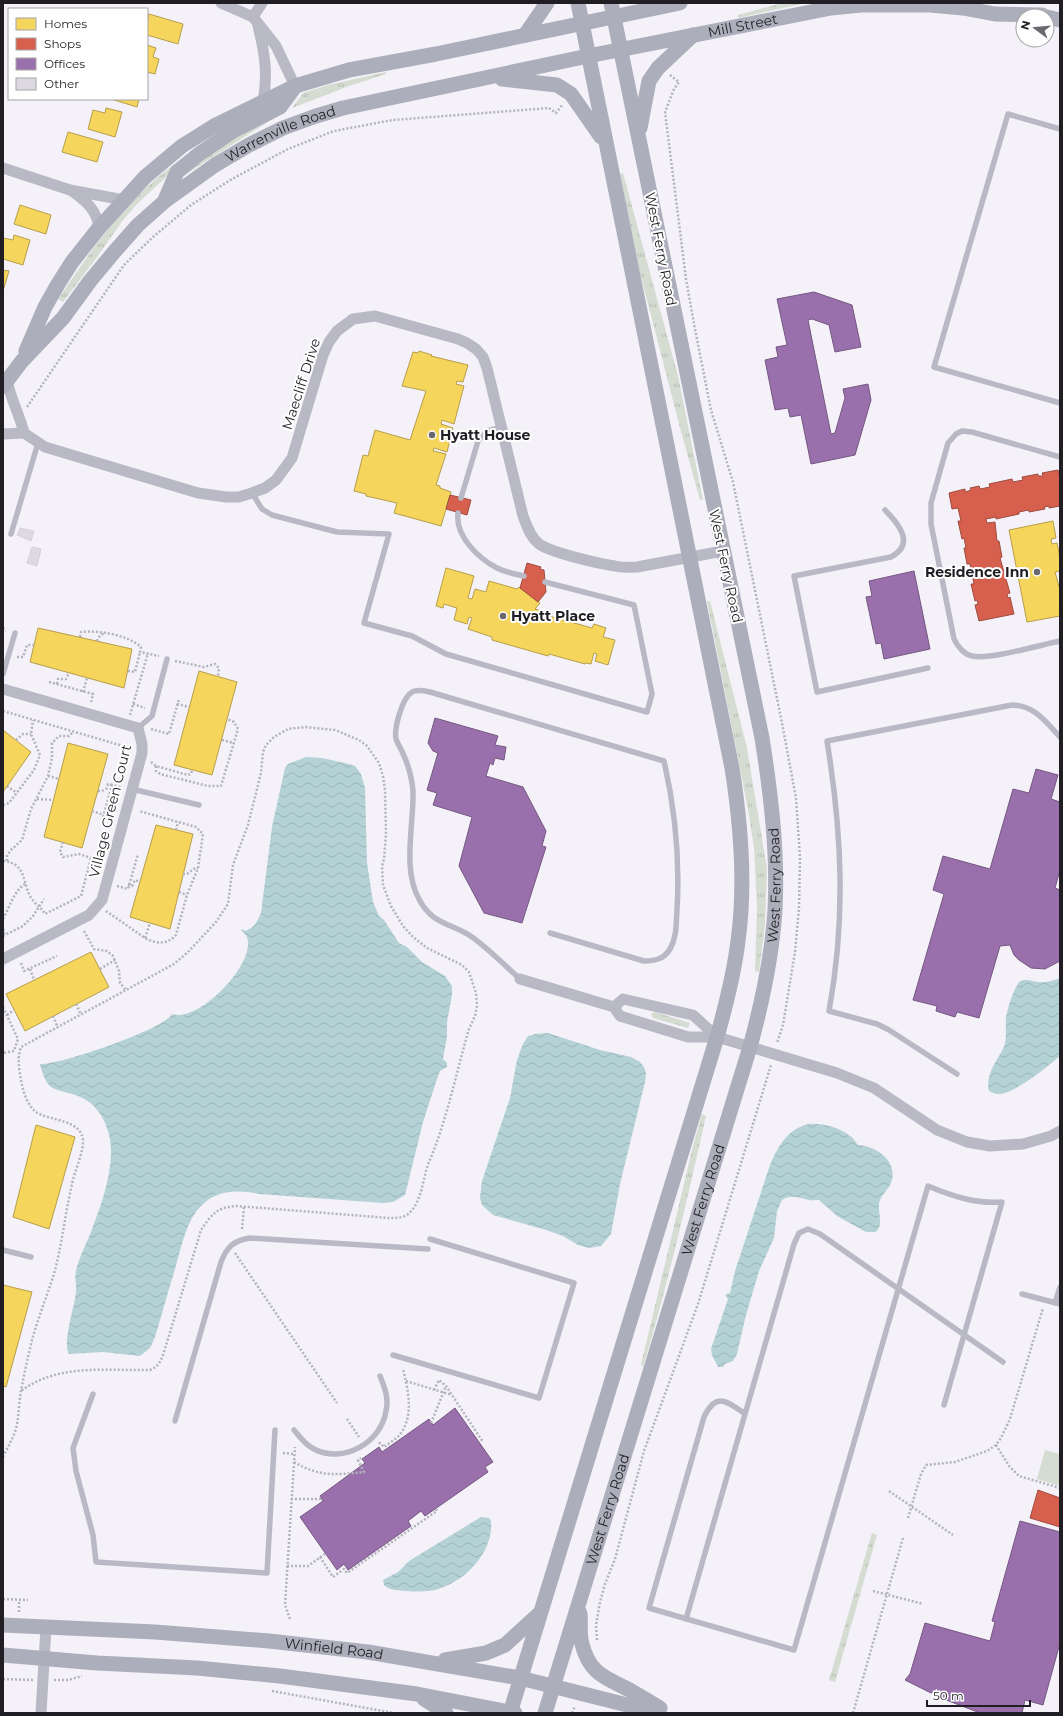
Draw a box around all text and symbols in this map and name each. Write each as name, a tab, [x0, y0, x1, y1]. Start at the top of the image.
legend	[8, 8, 148, 100]
north arrow	[1015, 8, 1055, 48]
street label: Mill Street	[706, 10, 779, 41]
text: Homes	[44, 16, 87, 31]
text: N	[1017, 19, 1033, 31]
text: Shops	[44, 36, 81, 51]
text: Offices	[44, 56, 85, 71]
text: Other	[44, 76, 79, 91]
street label: Warrenville Road	[222, 102, 338, 166]
street label: West Ferry Road	[641, 191, 681, 307]
street label: Maecliff Drive	[278, 336, 324, 432]
place label: Hyatt House	[440, 426, 531, 444]
marker: Hyatt House	[427, 430, 437, 440]
street label: West Ferry Road	[705, 508, 747, 624]
place label: Residence Inn	[925, 563, 1029, 581]
marker: Residence Inn	[1032, 567, 1042, 577]
place label: Hyatt Place	[511, 607, 595, 625]
marker: Hyatt Place	[498, 611, 508, 621]
street label: Village Green Court	[85, 742, 135, 879]
street label: West Ferry Road	[763, 827, 785, 944]
street label: West Ferry Road	[677, 1142, 729, 1258]
street label: West Ferry Road	[582, 1452, 633, 1567]
street label: Winfield Road	[284, 1634, 385, 1663]
scale bar	[927, 1682, 1030, 1708]
text: 50 m	[933, 1688, 964, 1703]

